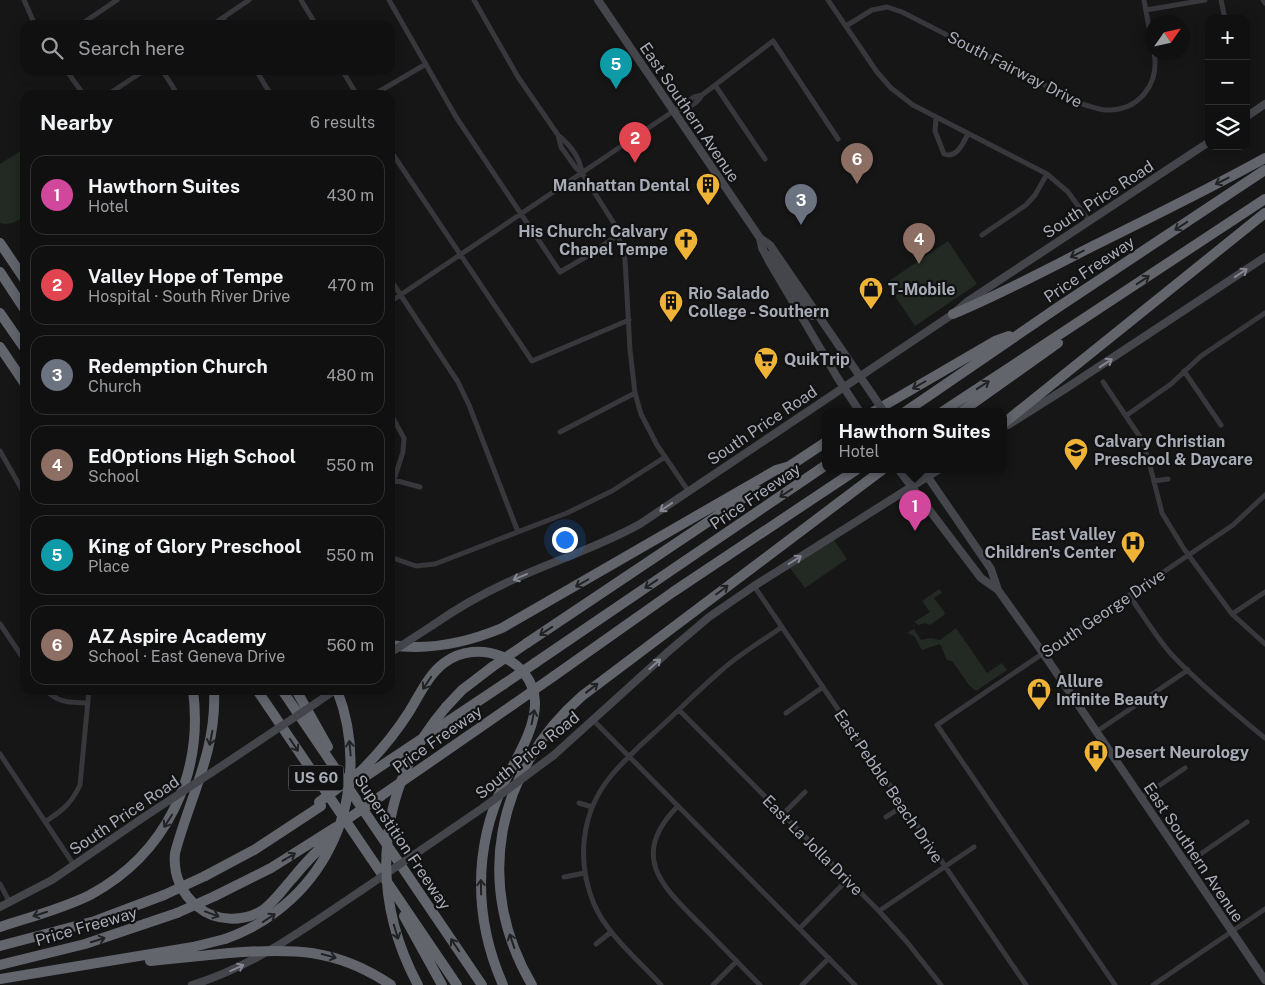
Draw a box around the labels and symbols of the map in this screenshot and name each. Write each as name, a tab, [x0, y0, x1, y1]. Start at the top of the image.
north arrow	[1145, 15, 1190, 60]
street label: South Fairway Drive	[944, 27, 1085, 112]
street label: East Southern Avenue	[636, 39, 743, 186]
pin: 5	[600, 48, 632, 89]
pin: 2	[619, 122, 651, 163]
pin: 6	[841, 143, 873, 184]
street label: South Price Road	[1039, 157, 1157, 242]
building icon: Manhattan Dental	[695, 172, 721, 206]
place label: Manhattan Dental	[553, 176, 690, 195]
one-way arrow	[1215, 177, 1230, 186]
pin: 3	[785, 184, 817, 225]
one-way arrow	[1174, 221, 1188, 231]
place label: His Church: Calvary Chapel Tempe	[518, 222, 668, 259]
pin: 4	[903, 223, 935, 264]
church icon: His Church: Calvary Chapel Tempe	[673, 227, 699, 261]
street label: Price Freeway	[1040, 232, 1138, 307]
one-way arrow	[1070, 250, 1085, 259]
one-way arrow	[1234, 268, 1248, 278]
one-way arrow	[1136, 274, 1150, 284]
shop icon: T-Mobile	[858, 276, 884, 310]
place label: T-Mobile	[888, 280, 955, 299]
place label: Rio Salado College - Southern	[688, 284, 829, 321]
building icon: Rio Salado College - Southern	[658, 289, 684, 323]
supermarket icon: QuikTrip	[753, 346, 779, 380]
place label: QuikTrip	[784, 350, 850, 369]
one-way arrow	[1099, 357, 1113, 368]
one-way arrow	[913, 380, 927, 390]
one-way arrow	[975, 380, 989, 390]
street label: South Price Road	[704, 382, 821, 469]
place label: Calvary Christian Preschool & Daycare	[1094, 432, 1253, 469]
school or university icon: Calvary Christian Preschool & Daycare	[1063, 437, 1089, 471]
street label: Price Freeway	[706, 459, 804, 534]
one-way arrow	[779, 488, 793, 498]
pin: 1	[899, 490, 931, 531]
one-way arrow	[659, 502, 673, 512]
place label: East Valley Children's Center	[984, 525, 1116, 562]
your location	[552, 527, 578, 553]
hospital icon: East Valley Children's Center	[1120, 530, 1146, 564]
one-way arrow	[788, 554, 802, 564]
street label: South George Drive	[1038, 565, 1169, 662]
one-way arrow	[513, 573, 528, 582]
one-way arrow	[574, 578, 589, 588]
one-way arrow	[644, 579, 658, 589]
one-way arrow	[715, 584, 728, 595]
one-way arrow	[539, 625, 553, 636]
one-way arrow	[648, 658, 661, 670]
place label: Allure Infinite Beauty	[1056, 672, 1168, 709]
one-way arrow	[422, 676, 432, 690]
shop icon: Allure Infinite Beauty	[1026, 677, 1052, 711]
one-way arrow	[585, 682, 598, 693]
street label: Price Freeway	[389, 701, 486, 777]
street label: East Pebble Beach Drive	[830, 706, 947, 866]
street label: South Price Road	[472, 708, 583, 803]
one-way arrow	[529, 710, 539, 726]
one-way arrow	[206, 730, 216, 746]
one-way arrow	[289, 738, 299, 752]
hospital icon: Desert Neurology	[1083, 739, 1109, 773]
one-way arrow	[346, 740, 355, 756]
place label: Desert Neurology	[1114, 743, 1249, 762]
road number: US 60	[288, 766, 344, 790]
street label: Superstition Freeway	[350, 771, 455, 914]
street label: South Price Road	[66, 772, 183, 859]
street label: East Southern Avenue	[1140, 779, 1247, 926]
street label: East La Jolla Drive	[759, 791, 867, 899]
one-way arrow	[162, 814, 173, 828]
one-way arrow	[282, 852, 296, 862]
one-way arrow	[476, 879, 486, 896]
street label: Price Freeway	[33, 903, 140, 950]
one-way arrow	[32, 910, 48, 919]
one-way arrow	[204, 910, 219, 919]
one-way arrow	[262, 913, 276, 923]
one-way arrow	[391, 923, 401, 939]
one-way arrow	[507, 933, 516, 949]
one-way arrow	[90, 934, 106, 944]
one-way arrow	[450, 938, 460, 952]
one-way arrow	[321, 952, 337, 961]
one-way arrow	[229, 963, 244, 972]

